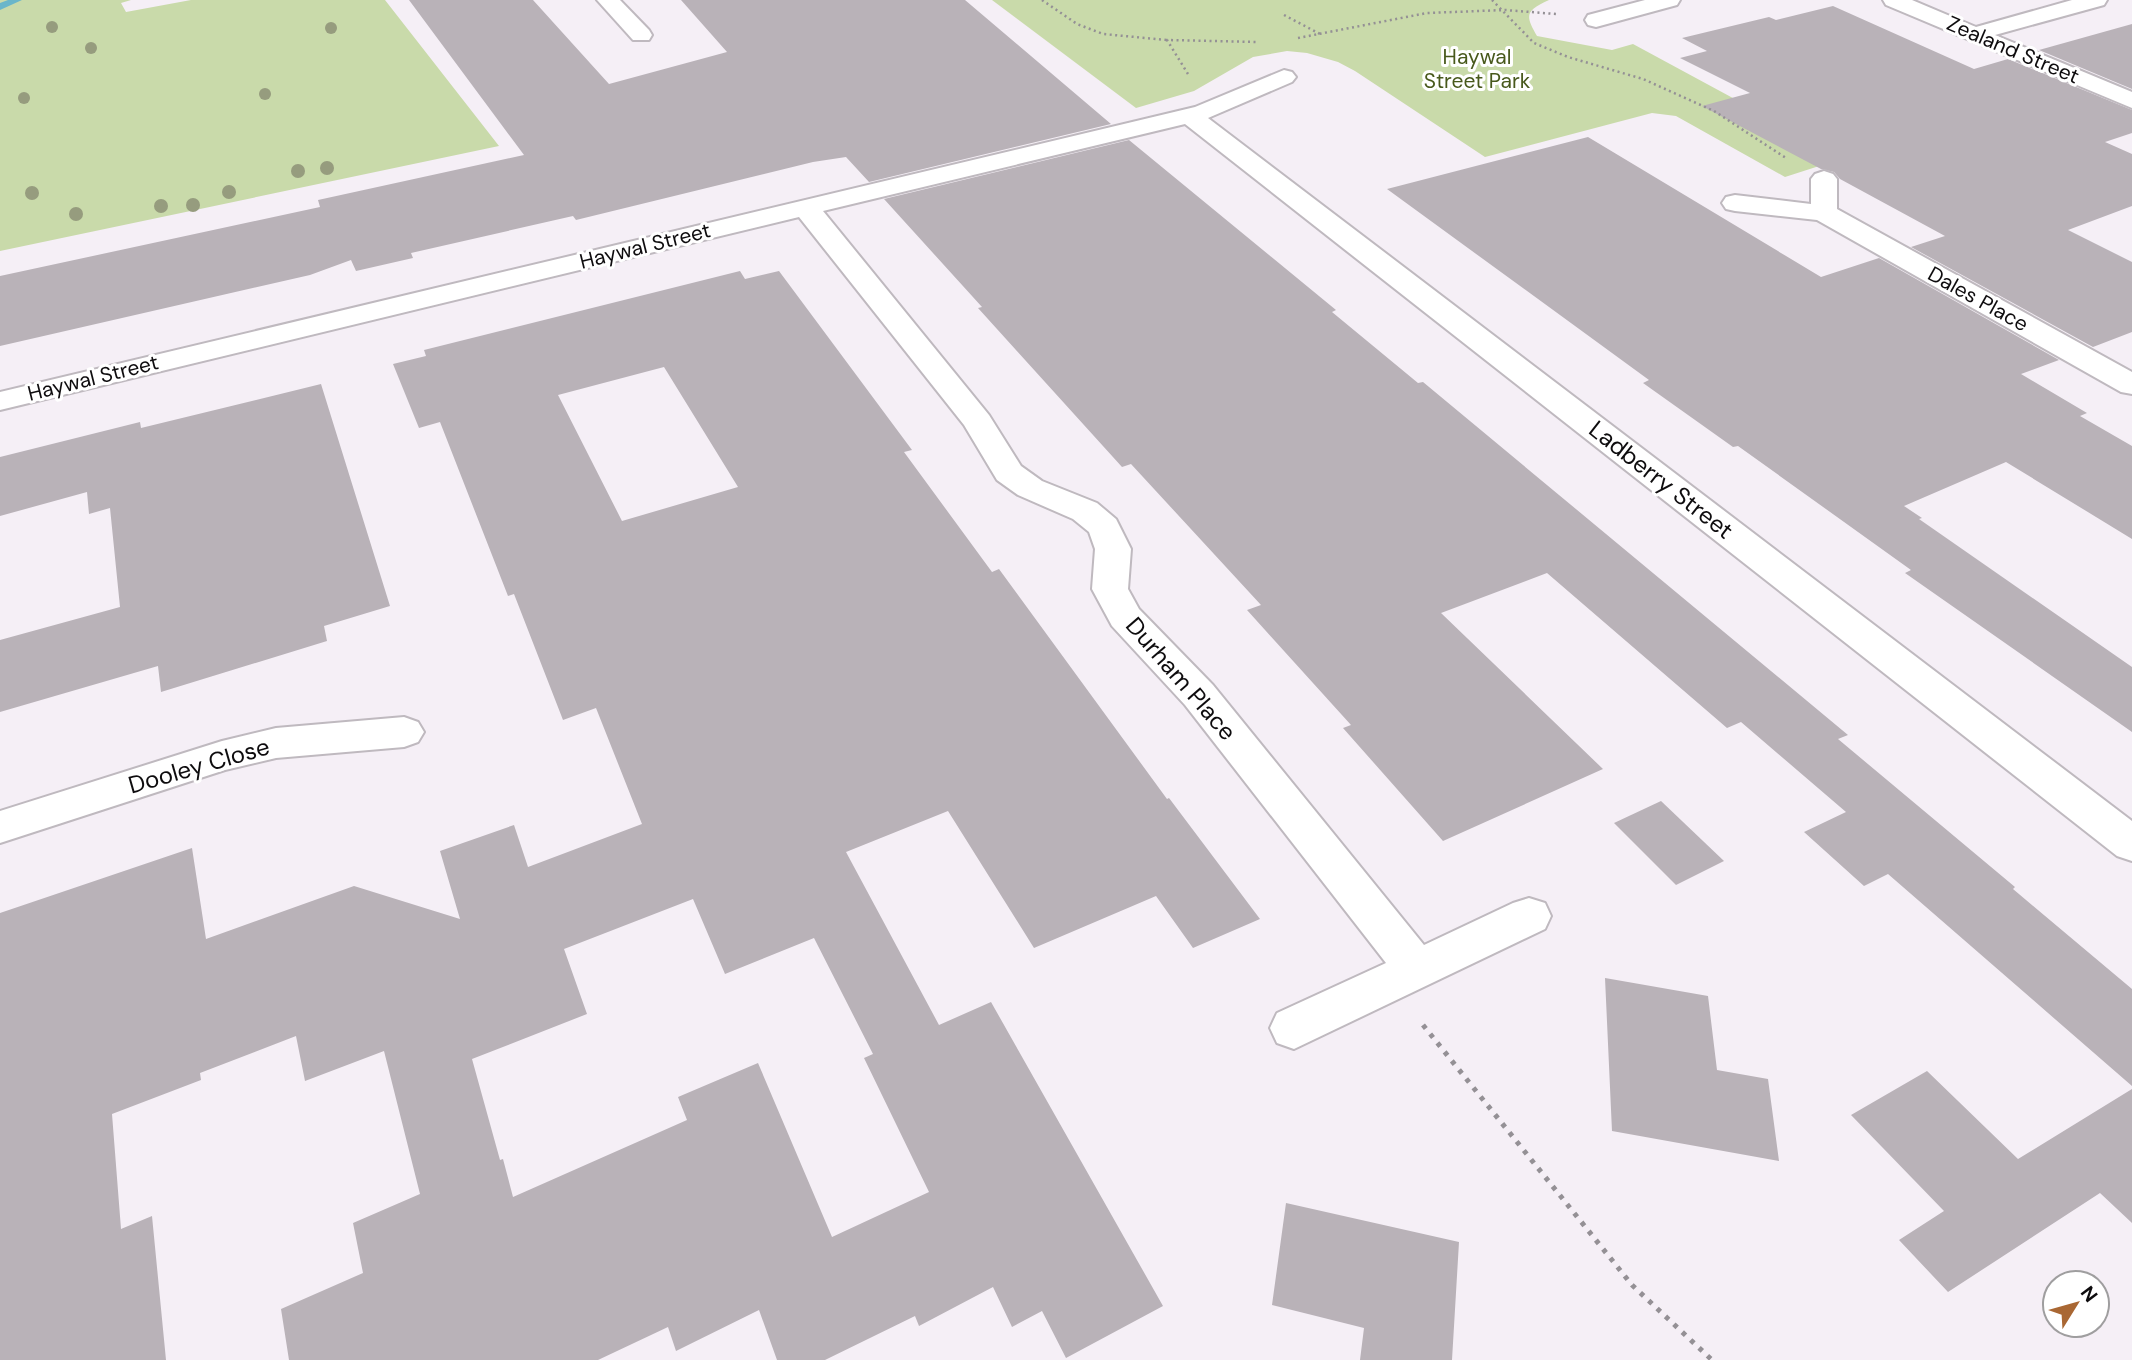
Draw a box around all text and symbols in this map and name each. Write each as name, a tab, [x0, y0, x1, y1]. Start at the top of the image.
street label: Zealand Street	[1943, 10, 2083, 90]
park label: Haywal Street Park	[1424, 43, 1531, 95]
street label: Haywal Street	[577, 216, 713, 276]
street label: Dales Place	[1923, 260, 2033, 338]
street label: Haywal Street	[25, 348, 161, 408]
street label: Ladberry Street	[1583, 414, 1740, 546]
street label: Durham Place	[1119, 611, 1243, 747]
street label: Dooley Close	[125, 731, 273, 800]
north arrow	[2041, 1269, 2111, 1339]
text: N	[2075, 1281, 2103, 1307]

